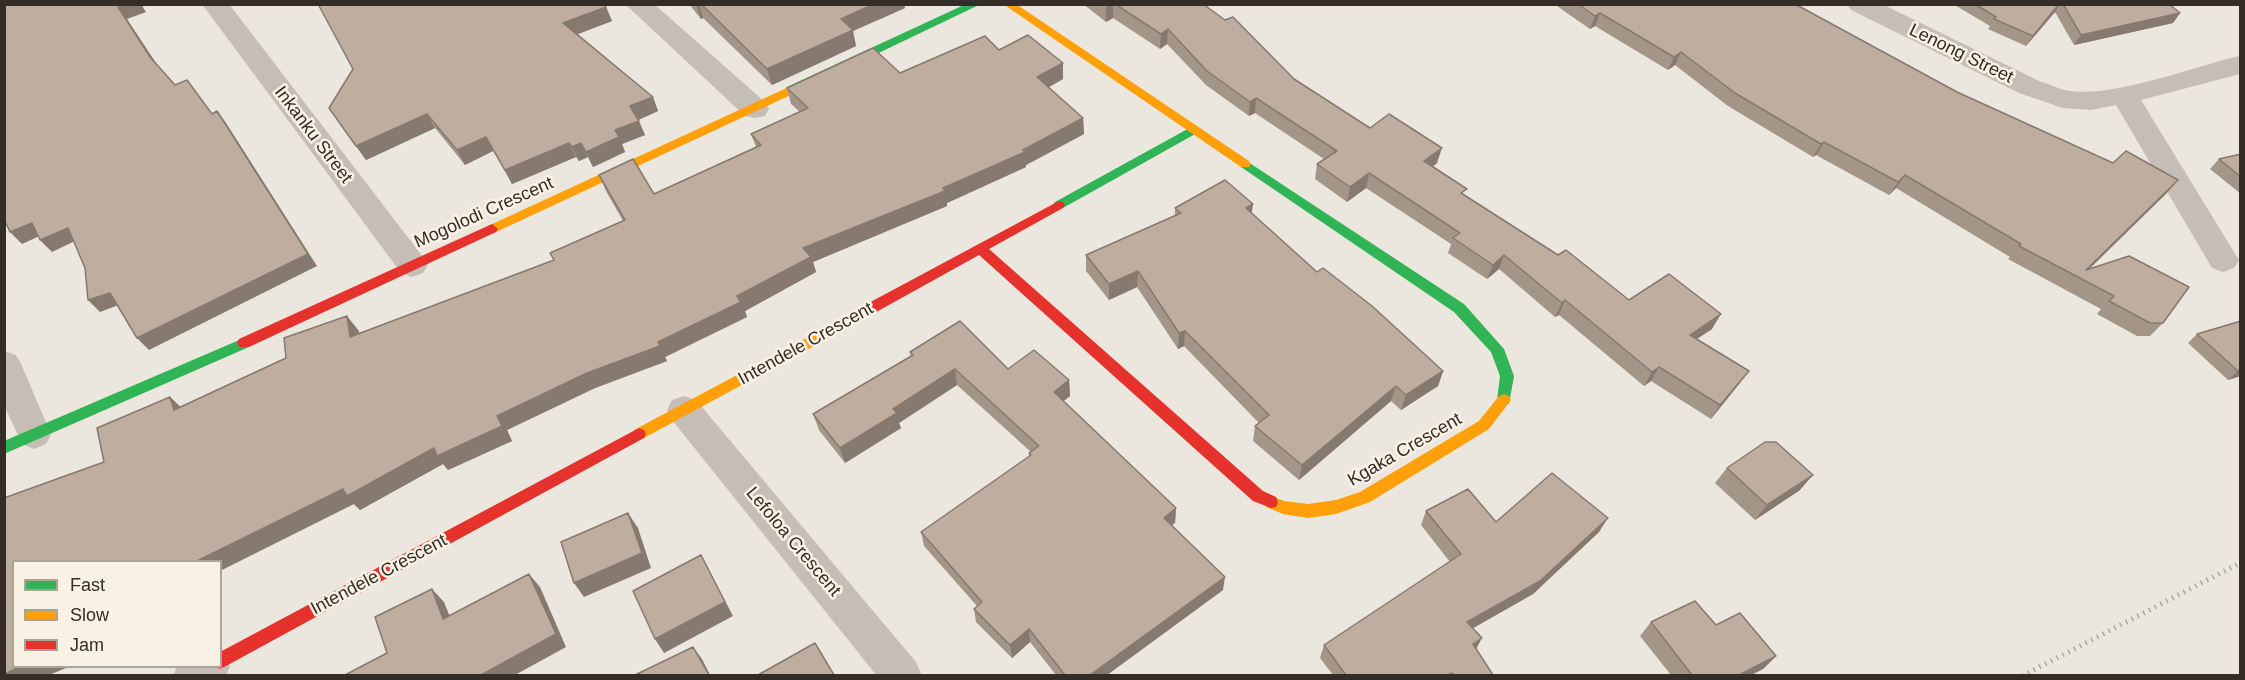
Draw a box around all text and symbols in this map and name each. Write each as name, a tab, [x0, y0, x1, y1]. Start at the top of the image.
street label: Lenong Street	[1905, 20, 2017, 88]
street label: Inkanku Street	[269, 82, 357, 188]
street label: Mogolodi Crescent	[411, 173, 557, 253]
street label: Intendele Crescent	[735, 298, 877, 390]
street label: Kgaka Crescent	[1344, 409, 1466, 491]
street label: Lefoloa Crescent	[741, 483, 845, 601]
street label: Intendele Crescent	[307, 530, 451, 620]
legend	[12, 560, 222, 668]
text: Fast	[70, 575, 105, 595]
text: Slow	[70, 605, 109, 625]
text: Jam	[70, 635, 104, 655]

